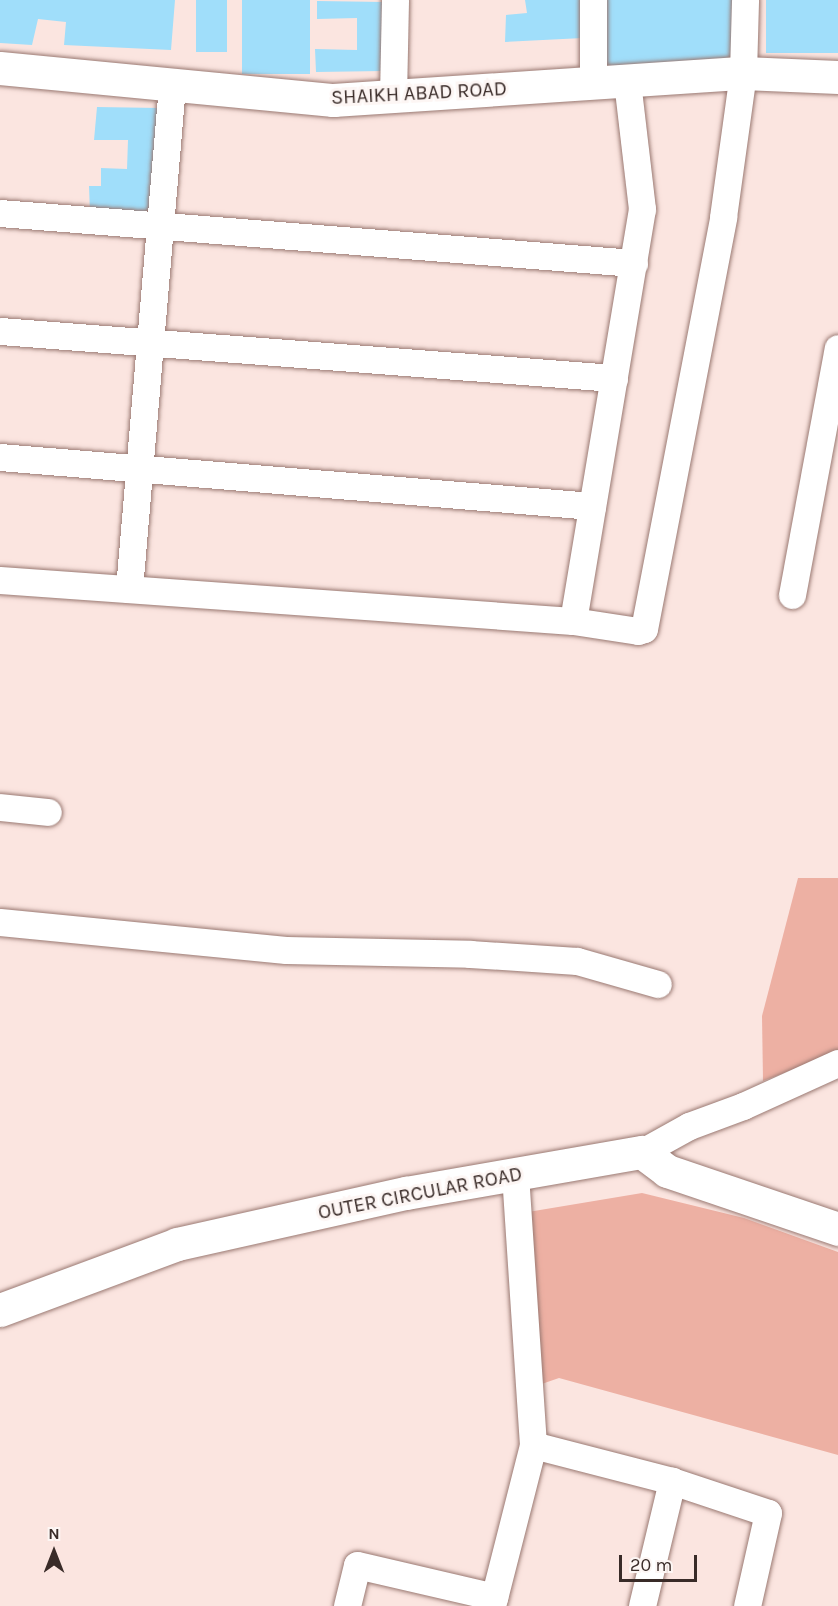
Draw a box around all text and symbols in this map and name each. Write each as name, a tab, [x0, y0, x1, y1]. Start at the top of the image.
street label: SHAIKH ABAD ROAD	[330, 76, 508, 110]
street label: OUTER CIRCULAR ROAD	[316, 1161, 524, 1225]
north arrow	[24, 1522, 84, 1582]
text: N	[48, 1524, 60, 1543]
scale bar	[622, 1543, 700, 1581]
text: 20 m	[630, 1554, 672, 1576]

